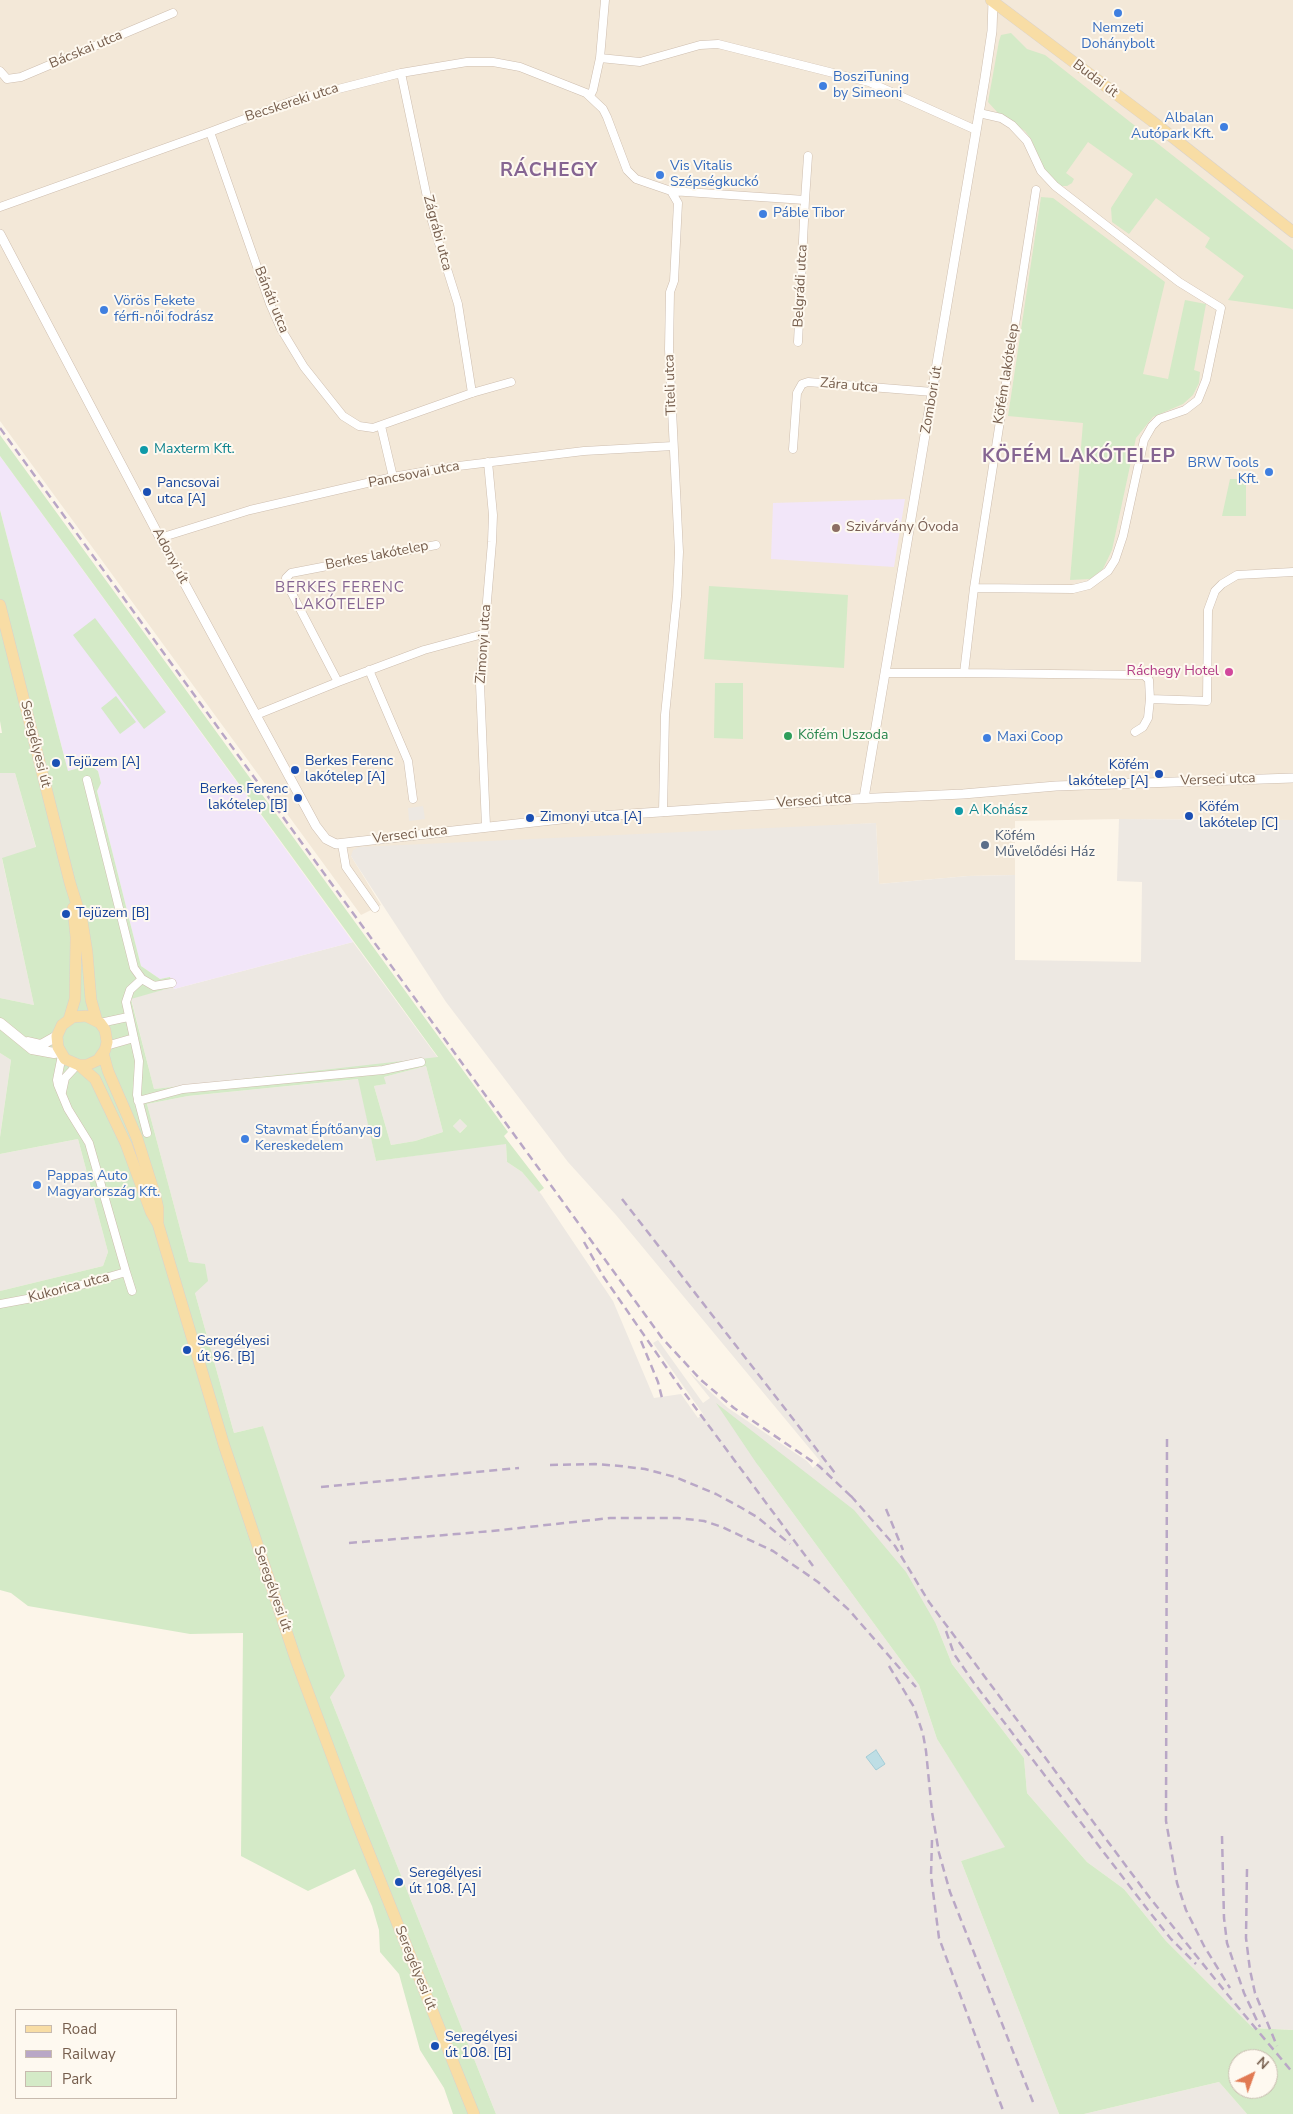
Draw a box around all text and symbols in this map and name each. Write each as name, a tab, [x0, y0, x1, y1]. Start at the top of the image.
marker: Nemzeti Dohánybolt	[1112, 7, 1124, 19]
place label: Nemzeti Dohánybolt	[1081, 21, 1155, 54]
street label: Bácskai utca	[47, 27, 125, 73]
street label: Budai út	[1069, 56, 1121, 102]
place label: BosziTuning by Simeoni	[833, 70, 909, 102]
street label: Becskereki utca	[243, 80, 341, 126]
marker: BosziTuning by Simeoni	[817, 80, 829, 92]
place label: Albalan Autópark Kft.	[1131, 111, 1214, 144]
marker: Albalan Autópark Kft.	[1218, 121, 1230, 133]
place label: Vis Vitalis Szépségkuckó	[670, 159, 759, 192]
district label: RÁCHEGY	[499, 160, 599, 182]
marker: Vis Vitalis Szépségkuckó	[654, 169, 666, 181]
street label: Zágrábi utca	[419, 193, 455, 273]
place label: Páble Tibor	[773, 206, 845, 222]
marker: Páble Tibor	[757, 208, 769, 220]
street label: Belgrádi utca	[790, 244, 812, 328]
street label: Bánáti utca	[250, 264, 292, 336]
place label: Vörös Fekete férfi-női fodrász	[114, 294, 214, 326]
marker: Vörös Fekete férfi-női fodrász	[98, 304, 110, 316]
street label: Köfém lakótelep	[991, 322, 1023, 426]
street label: Titeli utca	[662, 354, 680, 416]
street label: Zombori út	[918, 365, 946, 435]
street label: Zára utca	[819, 375, 879, 397]
place label: Maxterm Kft.	[154, 442, 235, 458]
marker: Maxterm Kft.	[138, 444, 150, 456]
district label: KÖFÉM LAKÓTELEP	[980, 446, 1178, 468]
place label: BRW Tools Kft.	[1188, 456, 1259, 488]
street label: Pancsovai utca	[367, 458, 461, 492]
marker: BRW Tools Kft.	[1263, 466, 1275, 478]
place label: Pancsovai utca [A]	[157, 476, 220, 508]
marker: Pancsovai utca [A]	[141, 486, 153, 498]
place label: Szivárvány Óvoda	[846, 520, 959, 536]
marker: Szivárvány Óvoda	[830, 522, 842, 534]
street label: Adonyi út	[148, 525, 192, 587]
street label: Berkes lakótelep	[324, 538, 430, 574]
district label: BERKES FERENC LAKÓTELEP	[273, 579, 407, 614]
street label: Zimonyi utca	[473, 604, 495, 684]
place label: Ráchegy Hotel	[1127, 664, 1219, 680]
marker: Ráchegy Hotel	[1223, 666, 1235, 678]
street label: Seregélyesi út	[16, 699, 54, 789]
place label: Köfém Uszoda	[798, 728, 888, 744]
marker: Köfém Uszoda	[782, 730, 794, 742]
place label: Maxi Coop	[997, 730, 1063, 746]
marker: Maxi Coop	[981, 732, 993, 744]
place label: Berkes Ferenc lakótelep [A]	[305, 754, 393, 786]
place label: Tejüzem [A]	[66, 755, 140, 771]
marker: Tejüzem [A]	[50, 757, 62, 769]
place label: Köfém lakótelep [A]	[1068, 758, 1149, 790]
marker: Berkes Ferenc lakótelep [A]	[289, 764, 301, 776]
marker: Köfém lakótelep [A]	[1153, 768, 1165, 780]
street label: Verseci utca	[1180, 770, 1256, 790]
place label: Berkes Ferenc lakótelep [B]	[200, 782, 288, 814]
street label: Verseci utca	[776, 790, 852, 812]
marker: Berkes Ferenc lakótelep [B]	[292, 792, 304, 804]
place label: Köfém lakótelep [C]	[1199, 800, 1279, 832]
place label: A Kohász	[969, 803, 1028, 819]
marker: A Kohász	[953, 805, 965, 817]
place label: Zimonyi utca [A]	[540, 810, 642, 826]
marker: Köfém lakótelep [C]	[1183, 810, 1195, 822]
marker: Zimonyi utca [A]	[524, 812, 536, 824]
street label: Verseci utca	[372, 822, 448, 848]
place label: Köfém Művelődési Ház	[995, 829, 1095, 862]
marker: Köfém Művelődési Ház	[979, 839, 991, 851]
place label: Tejüzem [B]	[76, 906, 150, 922]
marker: Tejüzem [B]	[60, 908, 72, 920]
place label: Stavmat Építőanyag Kereskedelem	[255, 1123, 381, 1156]
marker: Stavmat Építőanyag Kereskedelem	[239, 1133, 251, 1145]
place label: Pappas Auto Magyarország Kft.	[47, 1169, 160, 1202]
marker: Pappas Auto Magyarország Kft.	[31, 1179, 43, 1191]
street label: Kukorica utca	[27, 1269, 111, 1307]
place label: Seregélyesi út 96. [B]	[197, 1334, 270, 1366]
marker: Seregélyesi út 96. [B]	[181, 1344, 193, 1356]
street label: Seregélyesi út	[250, 1544, 294, 1634]
place label: Seregélyesi út 108. [A]	[409, 1866, 482, 1898]
marker: Seregélyesi út 108. [A]	[393, 1876, 405, 1888]
street label: Seregélyesi út	[391, 1924, 439, 2012]
legend	[15, 2009, 178, 2099]
text: Road	[62, 2019, 97, 2039]
place label: Seregélyesi út 108. [B]	[445, 2030, 518, 2062]
marker: Seregélyesi út 108. [B]	[429, 2040, 441, 2052]
text: Railway	[62, 2044, 116, 2064]
north arrow	[1228, 2049, 1278, 2099]
text: N	[1252, 2053, 1273, 2074]
text: Park	[62, 2069, 92, 2089]

